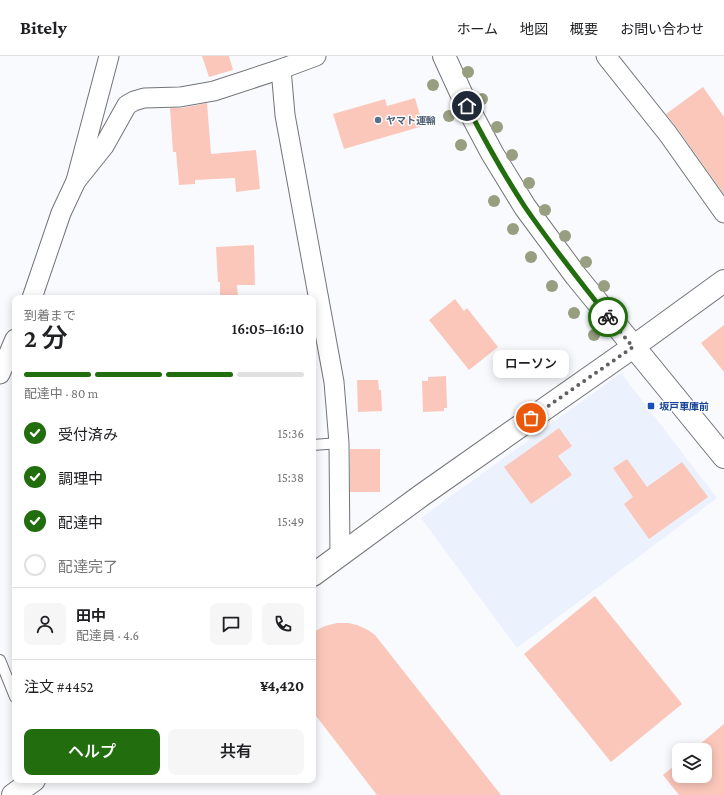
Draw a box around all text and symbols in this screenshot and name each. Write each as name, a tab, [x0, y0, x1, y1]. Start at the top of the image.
text: Bitely	[20, 17, 67, 38]
text: ホーム	[456, 21, 498, 37]
text: 地図	[520, 21, 548, 37]
text: 概要	[570, 21, 598, 37]
text: お問い合わせ	[620, 21, 704, 37]
pin	[450, 89, 484, 123]
icon: home	[456, 95, 478, 117]
marker: ヤマト運輸	[373, 115, 383, 125]
place label: ヤマト運輸	[386, 115, 436, 126]
courier	[588, 297, 628, 337]
icon: bike	[597, 306, 619, 328]
text: 到着まで	[24, 308, 76, 323]
text: 16:05–16:10	[232, 321, 304, 337]
text: 2 分	[24, 324, 68, 353]
callout: ローソン	[493, 350, 569, 378]
text: ローソン	[505, 356, 557, 371]
text: 配達中 · 80 m	[24, 386, 98, 401]
pin	[514, 401, 548, 435]
marker: 坂戸車庫前	[646, 401, 656, 411]
place label: 坂戸車庫前	[659, 401, 709, 412]
icon: bag	[520, 407, 542, 429]
icon: check	[24, 422, 46, 444]
text: 15:36	[278, 426, 304, 441]
text: 受付済み	[58, 427, 118, 443]
icon: check	[24, 466, 46, 488]
text: 15:38	[277, 470, 304, 485]
text: 調理中	[58, 471, 103, 487]
icon: check	[24, 510, 46, 532]
text: 15:49	[277, 514, 304, 529]
text: 配達中	[58, 515, 103, 531]
text: 配達完了	[58, 559, 118, 575]
button: person	[24, 603, 66, 645]
button: chat	[210, 603, 252, 645]
button: phone	[262, 603, 304, 645]
text: 田中	[76, 608, 106, 624]
text: 配達員 · 4.6	[76, 628, 139, 643]
text: ¥4,420	[260, 678, 304, 694]
text: 注文 #4452	[24, 679, 94, 695]
button: ヘルプ	[24, 729, 160, 775]
button: 共有	[168, 729, 304, 775]
map controls	[672, 743, 712, 783]
button: layers	[672, 743, 712, 783]

